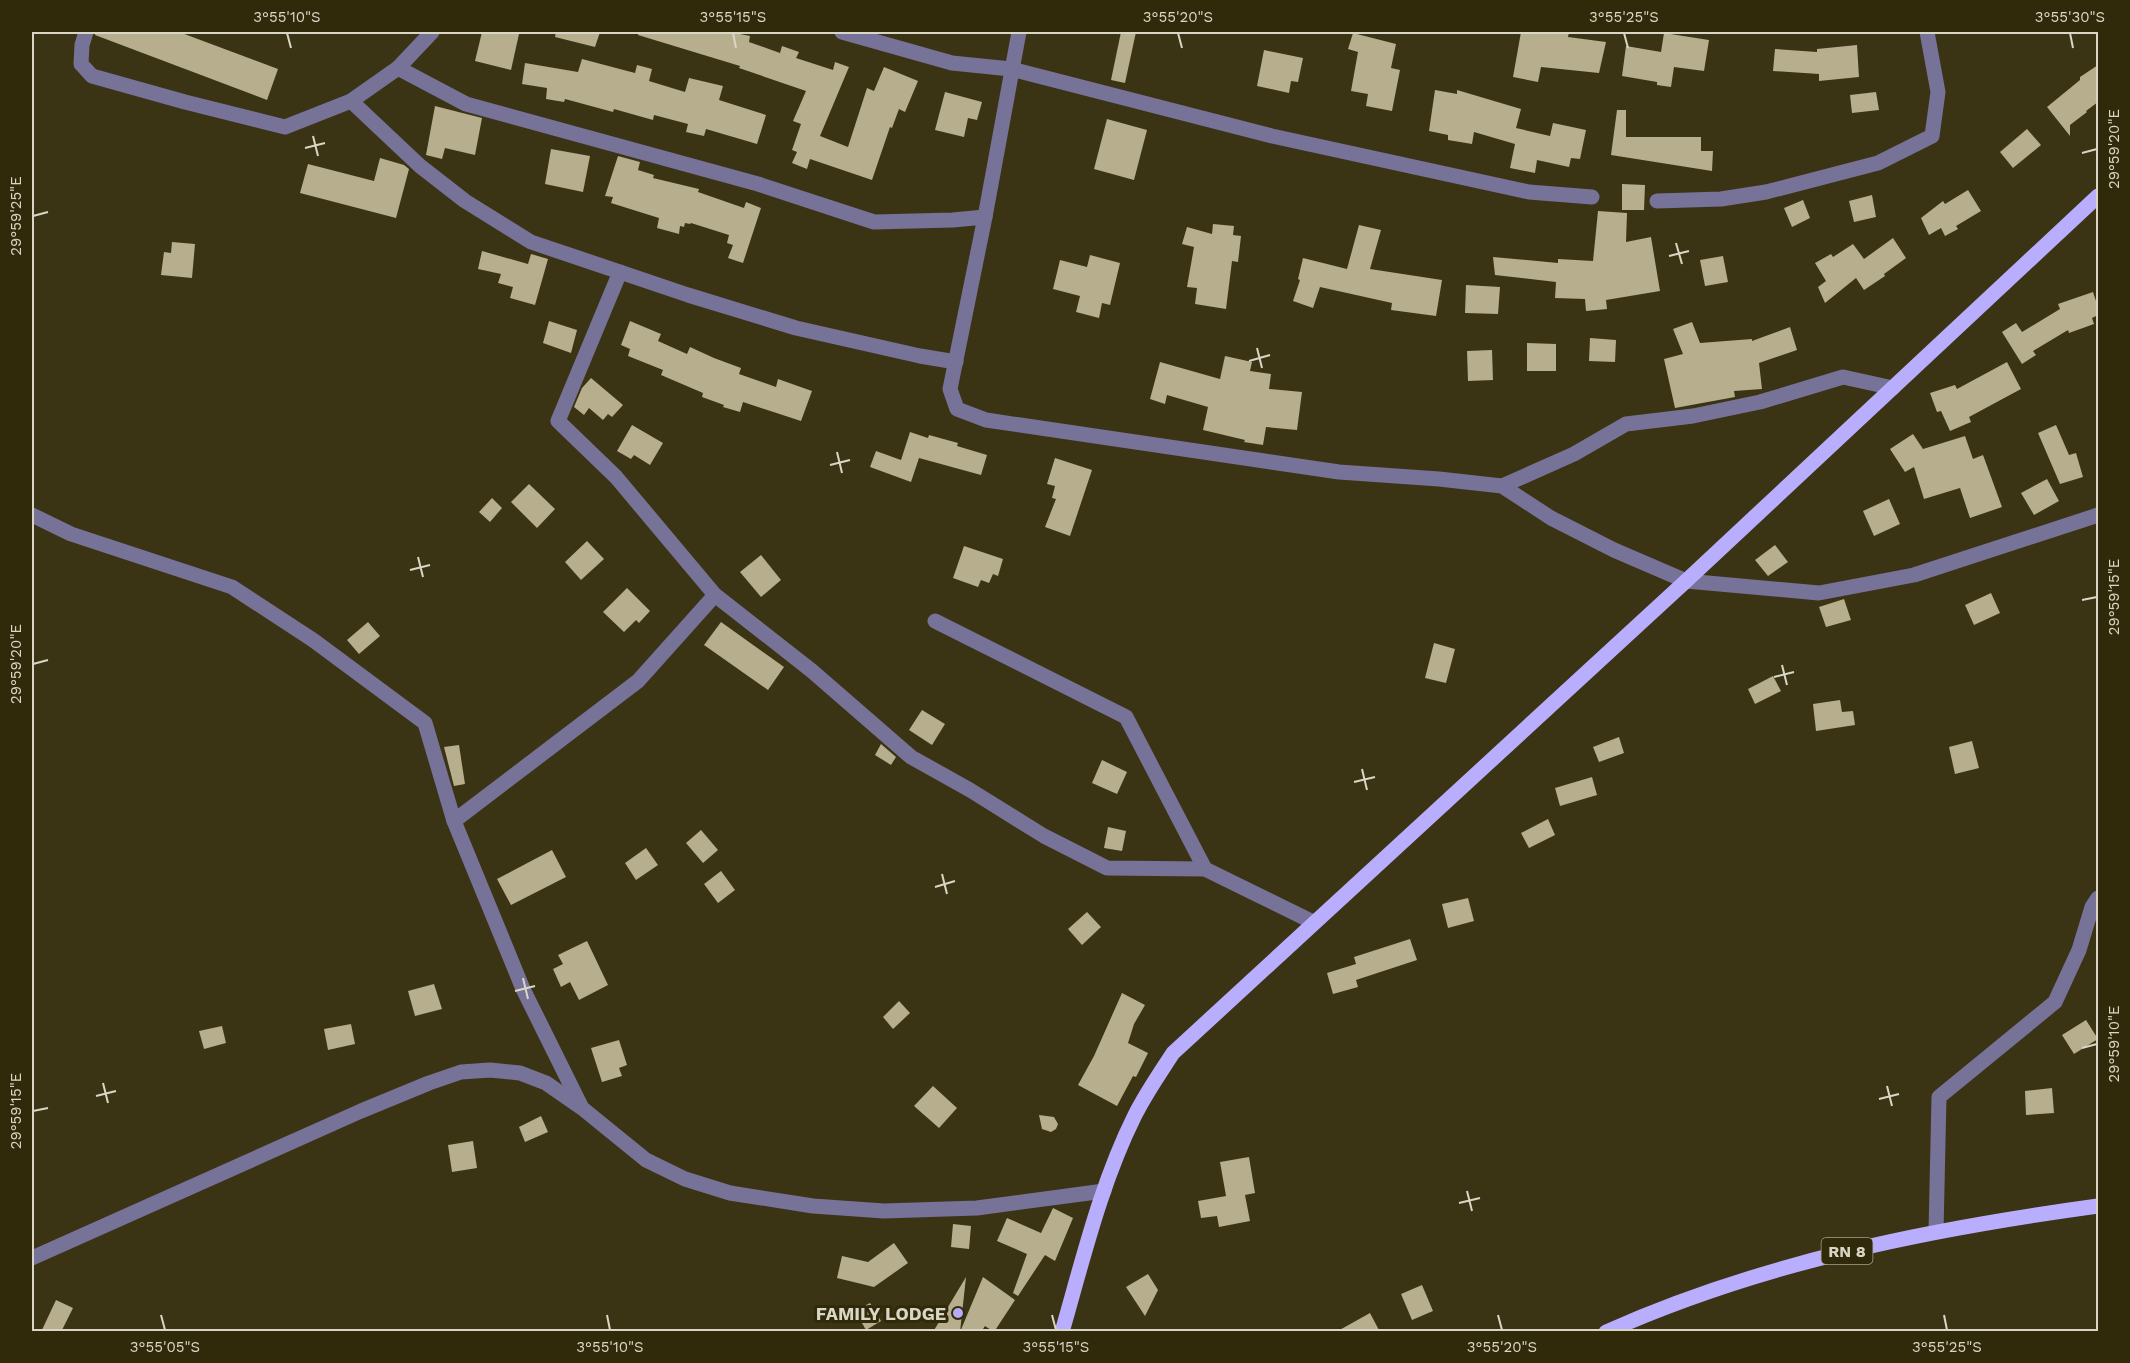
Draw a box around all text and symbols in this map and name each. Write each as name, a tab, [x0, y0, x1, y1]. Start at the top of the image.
text: 3°55'10"S	[253, 8, 321, 26]
text: 3°55'15"S	[700, 8, 766, 26]
text: 3°55'20"S	[1143, 8, 1213, 26]
text: 3°55'25"S	[1589, 8, 1659, 26]
text: 3°55'30"S	[2035, 8, 2105, 26]
text: 29°59'20"E	[2105, 109, 2123, 189]
text: 29°59'25"E	[7, 176, 25, 256]
text: 29°59'15"E	[2105, 559, 2123, 635]
text: 29°59'20"E	[7, 624, 25, 704]
text: 29°59'10"E	[2105, 1005, 2123, 1083]
text: 29°59'15"E	[7, 1073, 25, 1149]
road number: RN 8	[1822, 1238, 1872, 1264]
place label: FAMILY LODGE	[816, 1303, 946, 1324]
marker: FAMILY LODGE	[951, 1306, 965, 1320]
text: 3°55'05"S	[130, 1338, 200, 1356]
text: 3°55'10"S	[576, 1338, 644, 1356]
text: 3°55'15"S	[1023, 1338, 1089, 1356]
text: 3°55'20"S	[1467, 1338, 1537, 1356]
text: 3°55'25"S	[1912, 1338, 1982, 1356]

